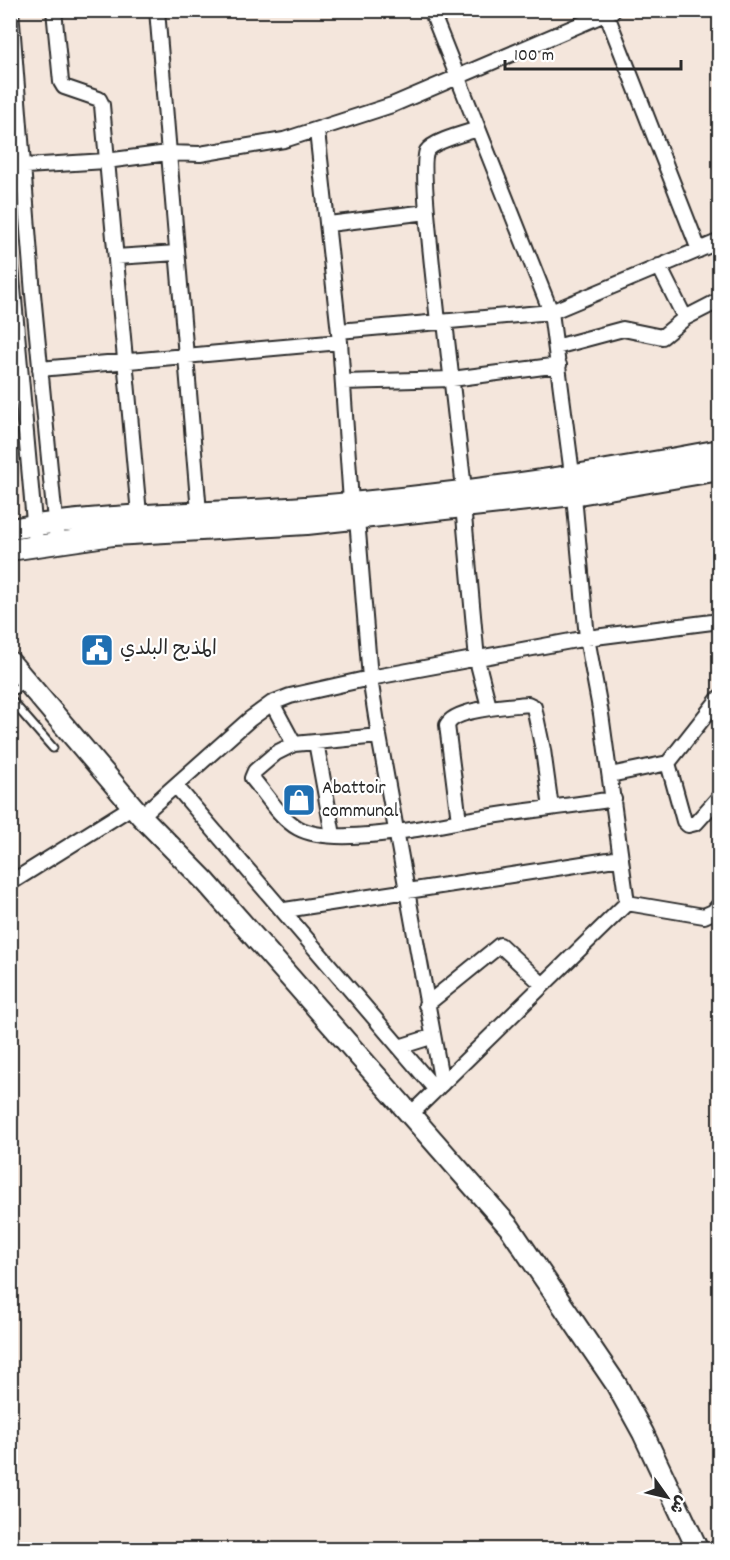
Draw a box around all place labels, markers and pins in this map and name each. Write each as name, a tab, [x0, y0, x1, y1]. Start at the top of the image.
public building icon: المذبح البلدي	[79, 632, 115, 668]
place label: المذبح البلدي	[120, 636, 217, 664]
place label: Abattoir communal	[322, 775, 399, 826]
shop icon: Abattoir communal	[281, 782, 317, 818]

